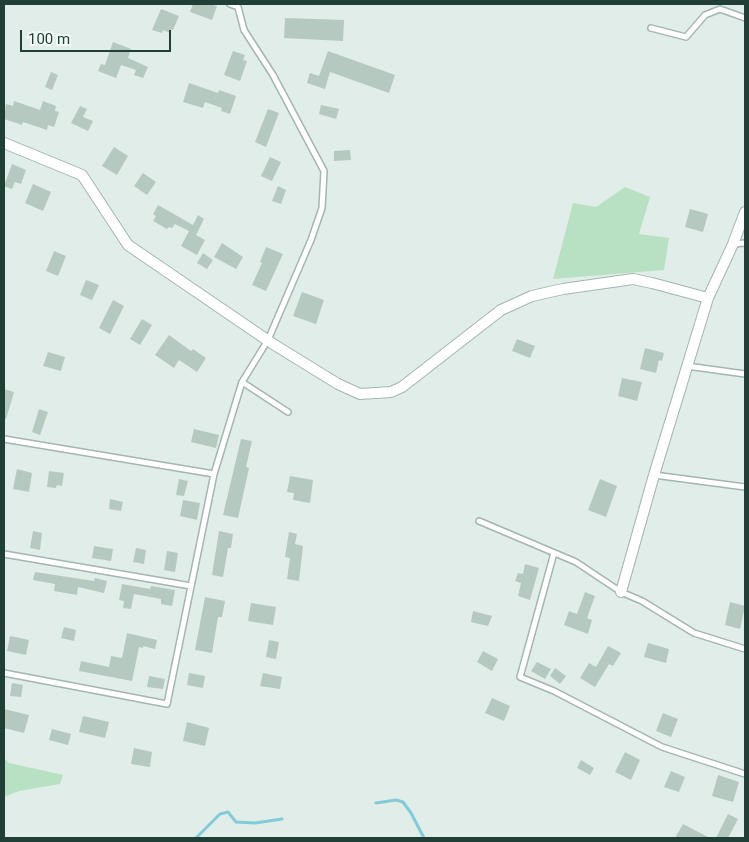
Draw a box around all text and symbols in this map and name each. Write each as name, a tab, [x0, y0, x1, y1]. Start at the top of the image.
scale bar	[22, 20, 174, 52]
text: 100 m	[28, 30, 70, 48]

